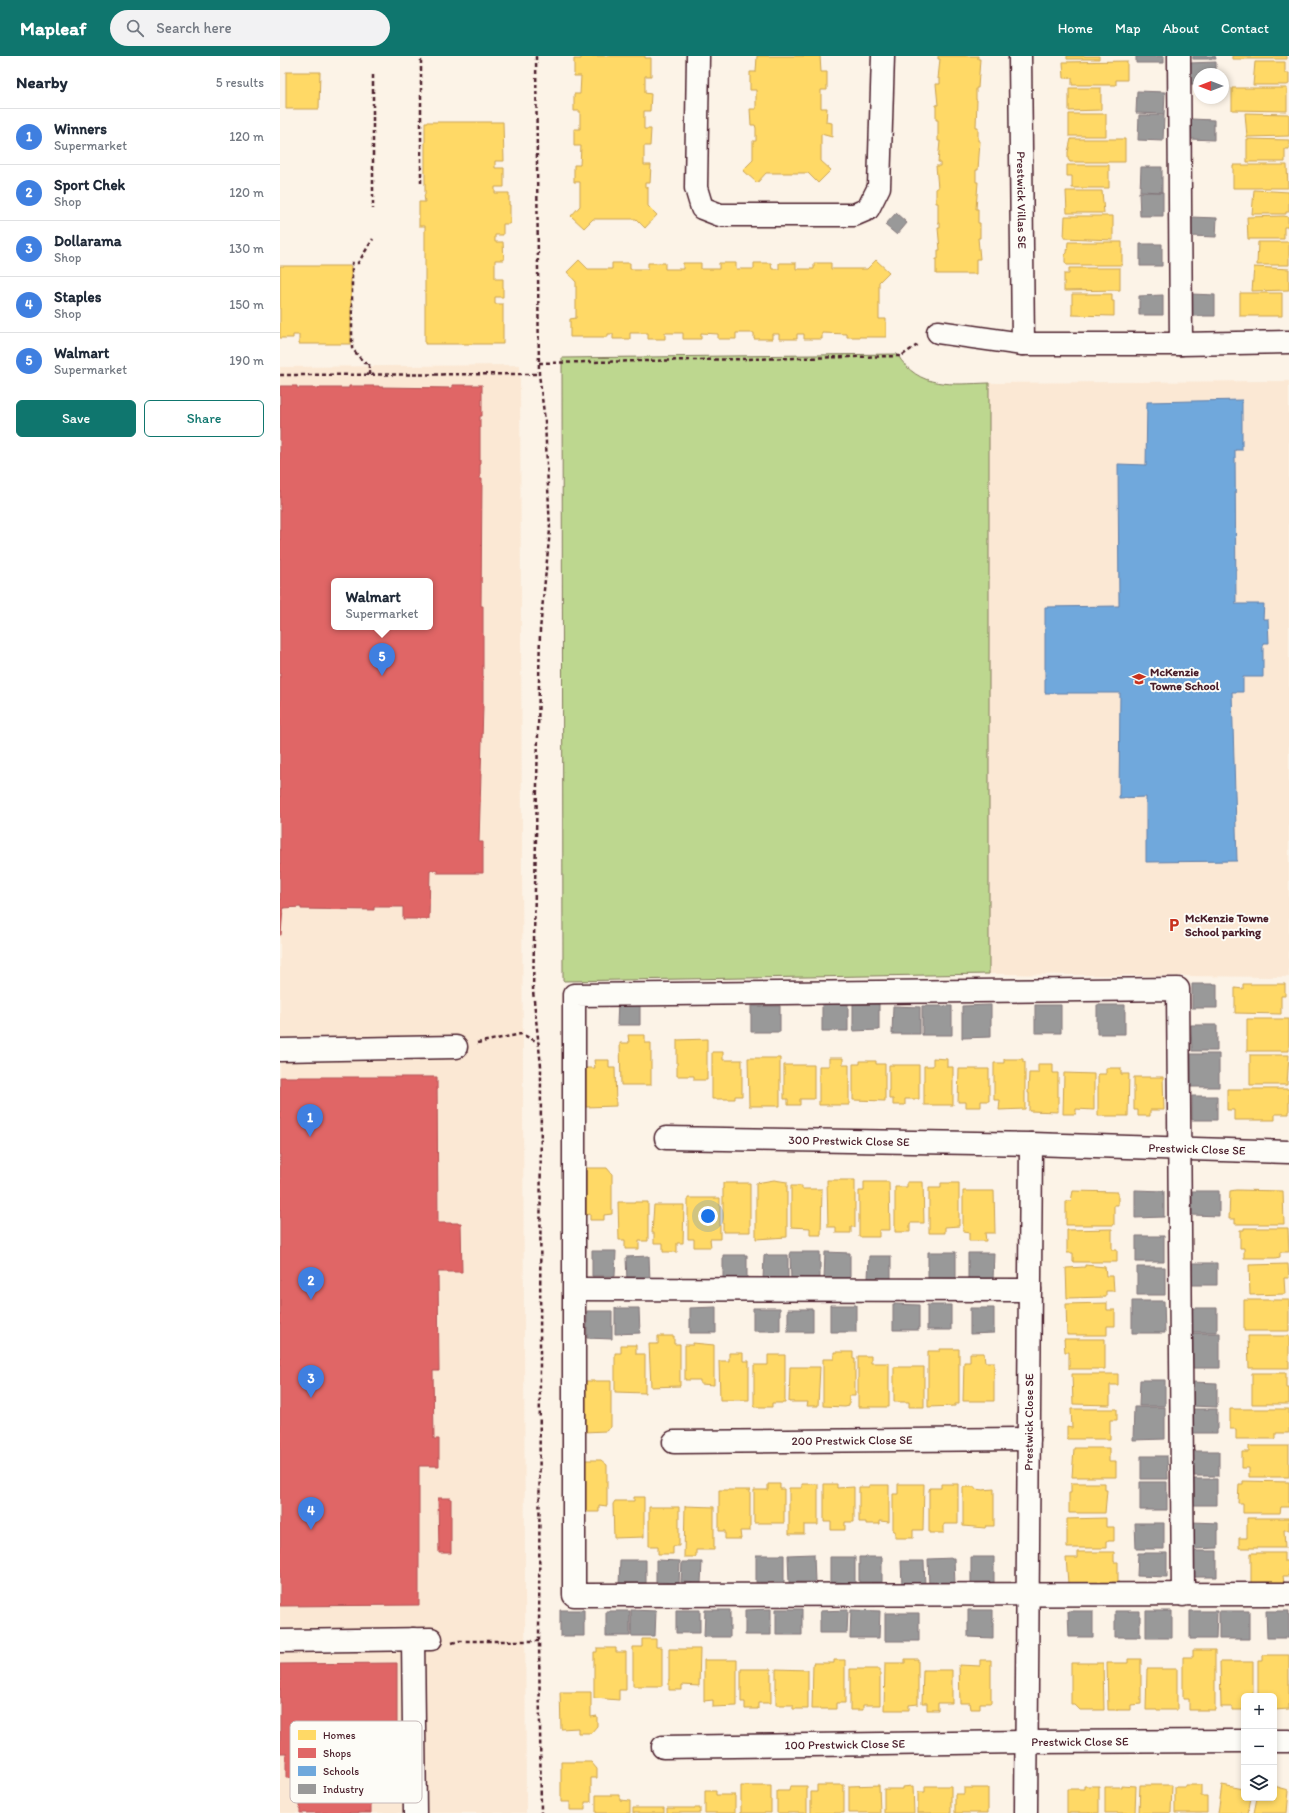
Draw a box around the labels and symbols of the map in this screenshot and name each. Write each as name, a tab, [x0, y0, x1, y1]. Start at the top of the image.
north arrow	[1193, 68, 1229, 104]
street label: Prestwick Villas SE	[1014, 151, 1029, 249]
pin: 5	[369, 643, 395, 676]
place label: McKenzie Towne School	[1149, 665, 1220, 693]
school or university icon: McKenzie Towne School	[1131, 671, 1147, 687]
place label: McKenzie Towne School parking	[1185, 911, 1269, 940]
parking icon: McKenzie Towne School parking	[1166, 917, 1182, 933]
pin: 1	[297, 1104, 323, 1137]
street label: 300 Prestwick Close SE	[788, 1133, 910, 1149]
street label: Prestwick Close SE	[1148, 1141, 1246, 1158]
your location	[698, 1206, 718, 1226]
pin: 2	[298, 1267, 324, 1300]
pin: 3	[298, 1365, 324, 1398]
street label: Prestwick Close SE	[1022, 1373, 1036, 1471]
street label: 200 Prestwick Close SE	[791, 1433, 913, 1448]
pin: 4	[298, 1497, 324, 1530]
legend	[290, 1721, 422, 1803]
text: Homes	[323, 1729, 356, 1742]
street label: Prestwick Close SE	[1031, 1735, 1129, 1749]
street label: 100 Prestwick Close SE	[785, 1737, 906, 1752]
text: Shops	[323, 1747, 351, 1760]
text: Schools	[323, 1765, 359, 1778]
text: Industry	[323, 1783, 365, 1796]

